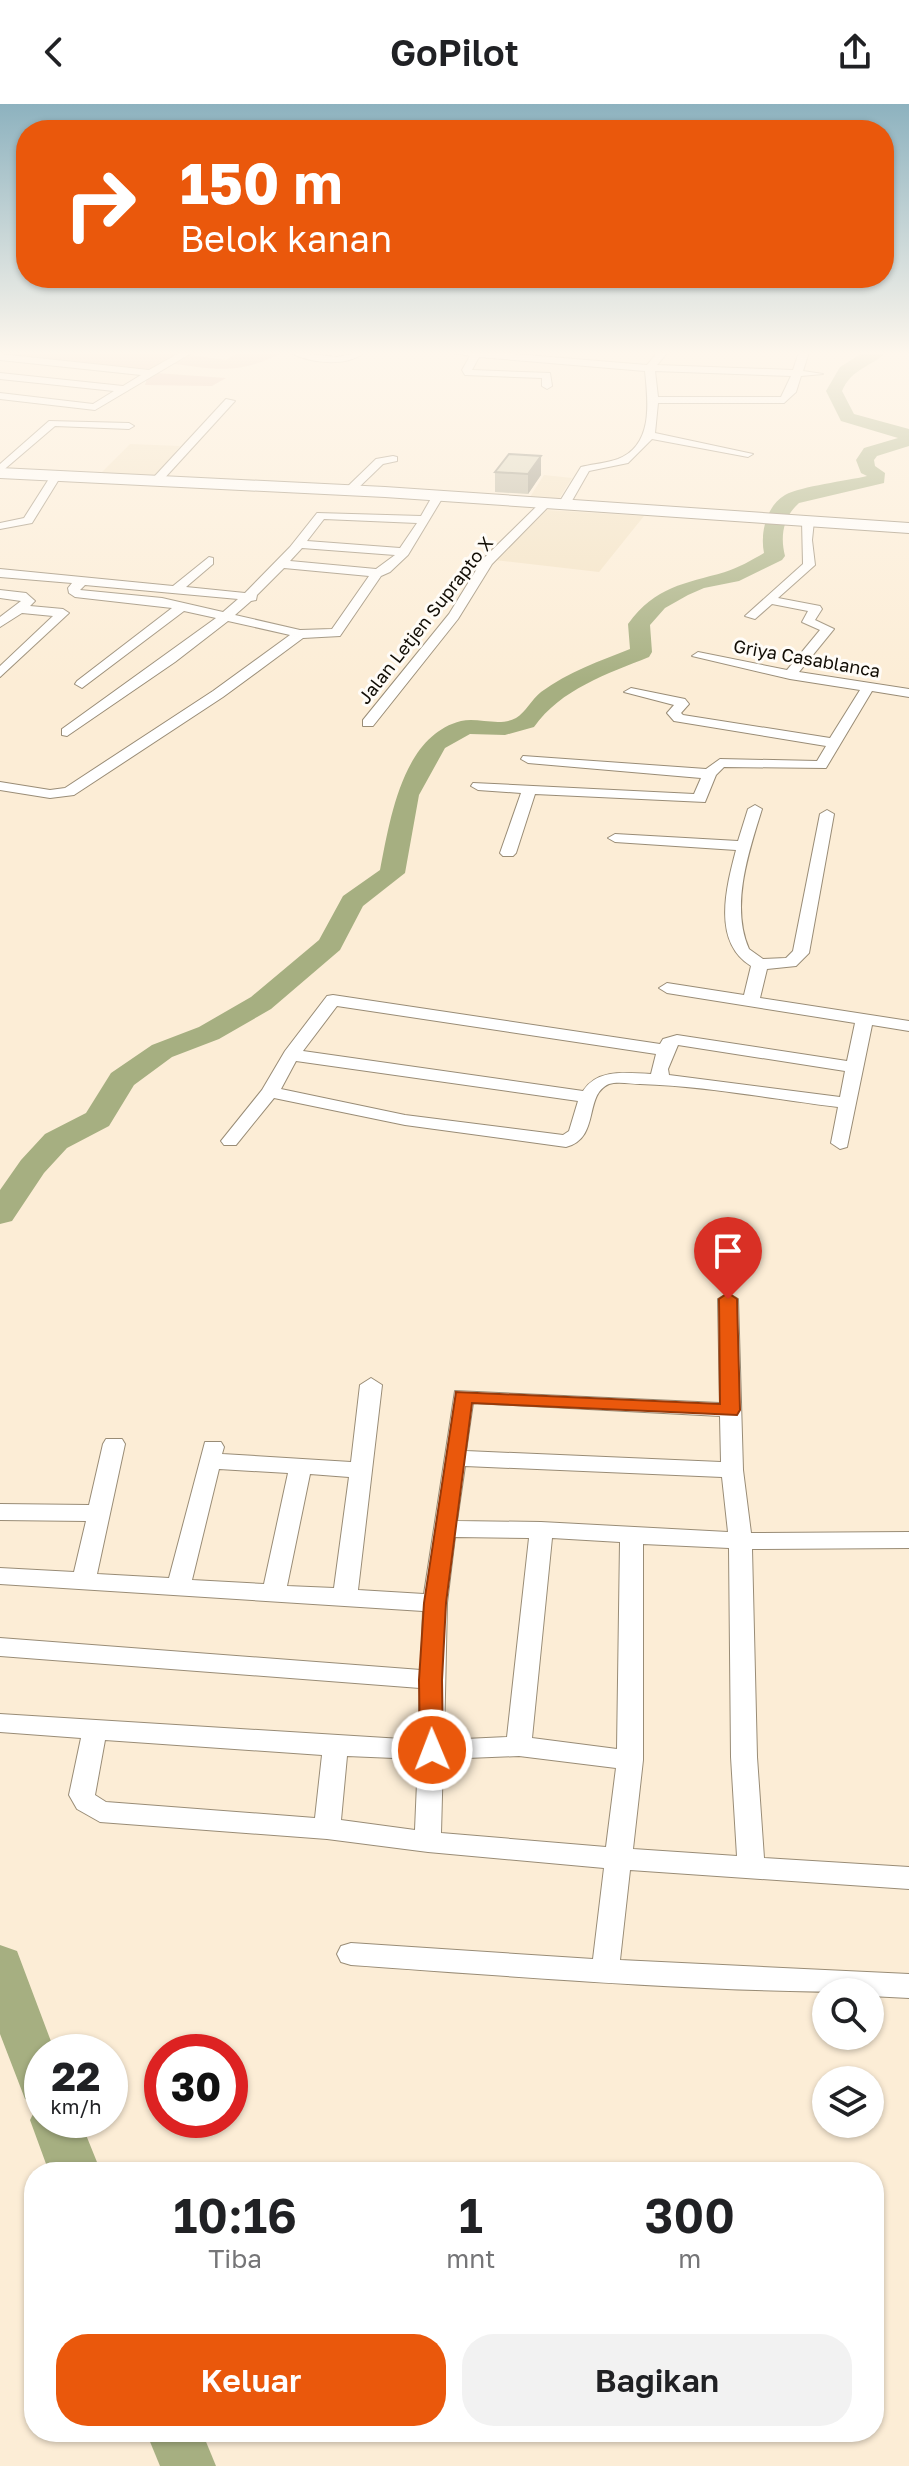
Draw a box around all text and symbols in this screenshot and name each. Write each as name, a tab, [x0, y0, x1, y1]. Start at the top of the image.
icon: back	[32, 30, 76, 74]
icon: share	[833, 30, 877, 74]
text: GoPilot	[390, 31, 519, 74]
text: 150 m	[180, 149, 342, 216]
icon: right	[48, 152, 152, 256]
text: Belok kanan	[180, 217, 392, 260]
street label: Jalan Letjen Suprapto X	[353, 532, 497, 708]
street label: Griya Casablanca	[732, 634, 882, 682]
pin	[694, 1217, 762, 1299]
icon: arrive	[706, 1229, 750, 1273]
position arrow	[390, 1708, 474, 1792]
map controls	[812, 1978, 884, 2138]
button: search	[812, 1978, 884, 2050]
speed limit sign: 30	[144, 2034, 248, 2138]
text: 22	[52, 2052, 100, 2100]
button: layers	[812, 2066, 884, 2138]
text: km/h	[51, 2094, 101, 2118]
text: 10:16	[173, 2186, 297, 2244]
text: 1	[459, 2186, 483, 2244]
text: 300	[645, 2186, 735, 2244]
text: Tiba	[208, 2243, 262, 2274]
text: mnt	[446, 2243, 495, 2274]
text: m	[678, 2243, 701, 2274]
button: Keluar	[56, 2334, 446, 2426]
button: Bagikan	[462, 2334, 852, 2426]

